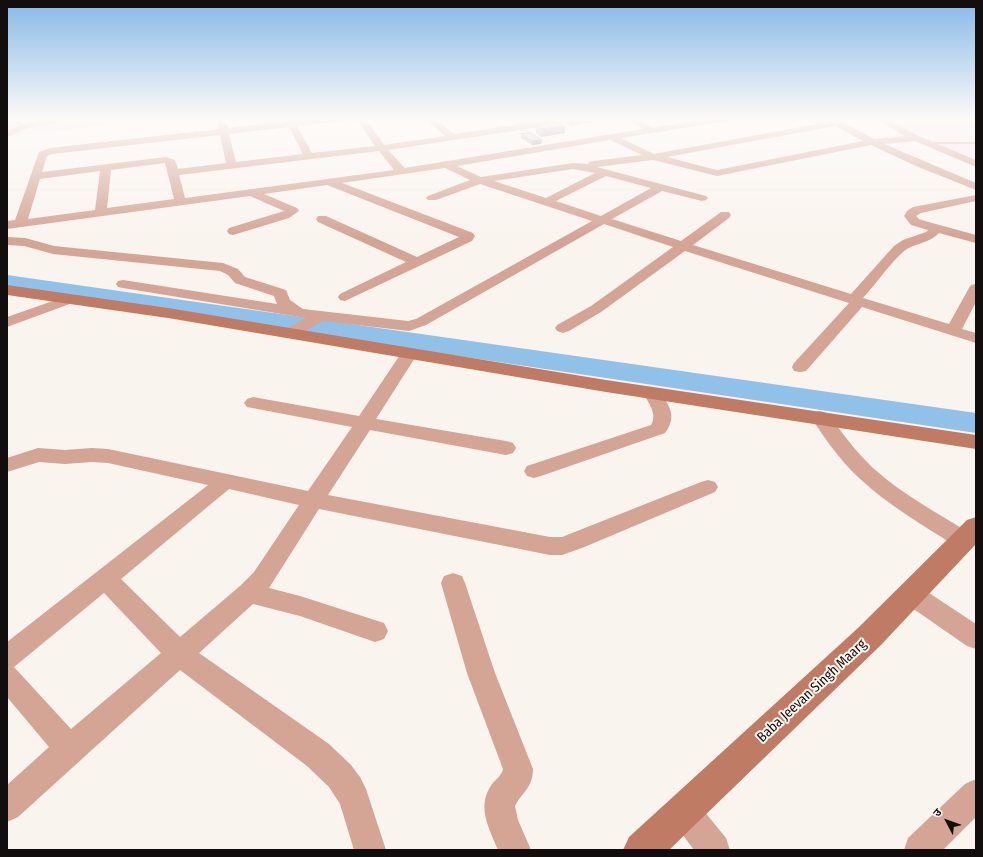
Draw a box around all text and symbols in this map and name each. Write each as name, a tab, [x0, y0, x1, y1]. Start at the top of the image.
street label: Baba Jeevan Singh Maarg	[754, 636, 870, 746]
north arrow	[927, 801, 967, 841]
text: उ	[931, 806, 945, 819]

